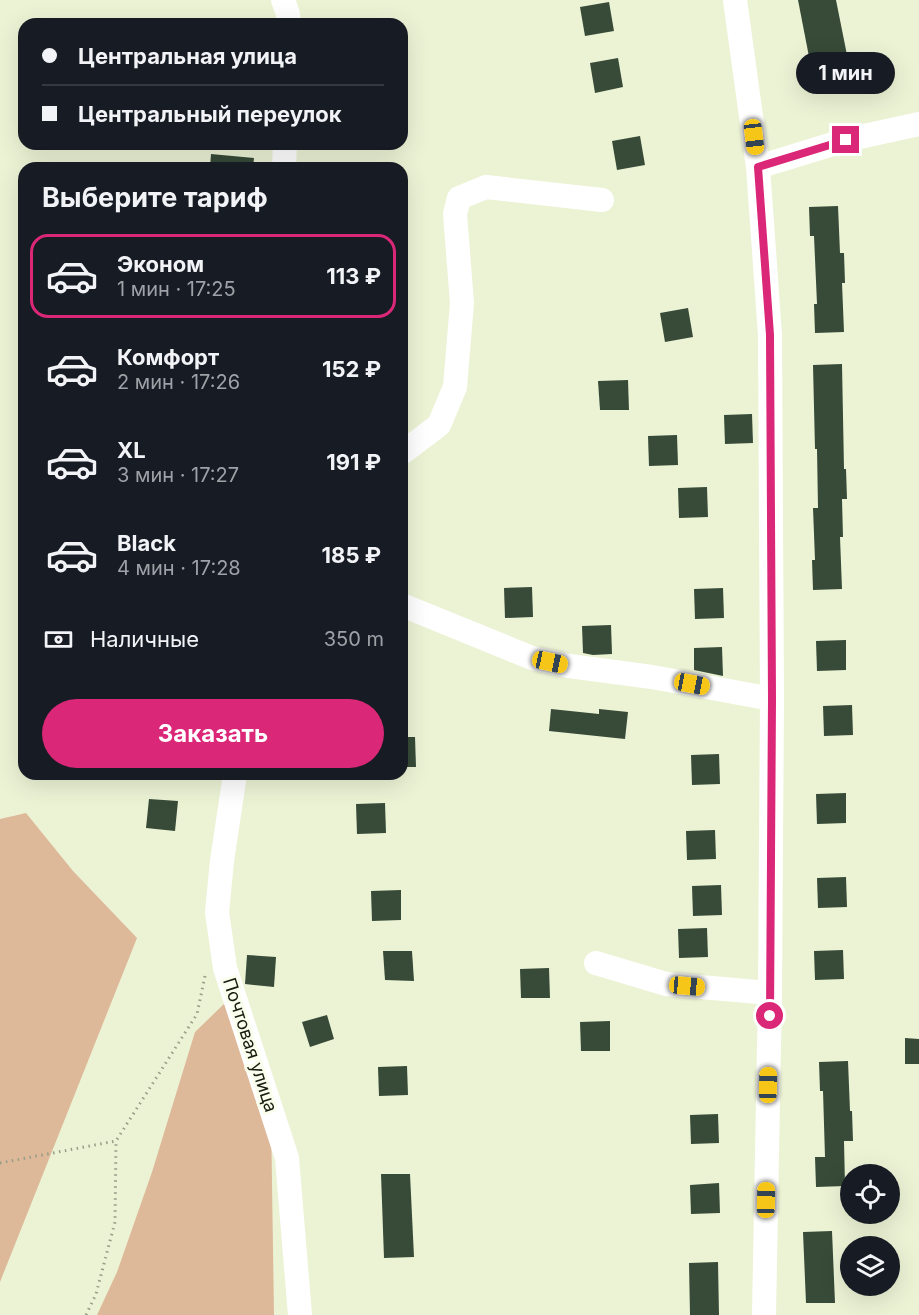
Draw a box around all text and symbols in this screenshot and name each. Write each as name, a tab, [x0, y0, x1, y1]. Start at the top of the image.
text: Центральная улица	[78, 43, 297, 69]
callout: 1 мин	[796, 53, 896, 95]
text: 1 мин	[818, 61, 873, 85]
text: Центральный переулок	[78, 101, 342, 127]
car	[743, 118, 765, 156]
route end	[832, 126, 859, 153]
text: Выберите тариф	[42, 181, 268, 214]
icon: car	[45, 249, 99, 303]
text: Эконом	[117, 251, 204, 277]
text: 113 ₽	[326, 263, 381, 289]
text: 1 мин · 17:25	[117, 277, 236, 301]
icon: car	[45, 342, 99, 396]
text: Комфорт	[117, 344, 219, 370]
text: 152 ₽	[322, 356, 381, 382]
text: 2 мин · 17:26	[117, 370, 240, 394]
icon: car	[45, 435, 99, 489]
text: XL	[117, 437, 146, 463]
text: 191 ₽	[326, 449, 381, 475]
text: 3 мин · 17:27	[117, 463, 239, 487]
icon: car	[45, 528, 99, 582]
text: Black	[117, 530, 176, 556]
text: 185 ₽	[322, 542, 381, 568]
text: 4 мин · 17:28	[117, 556, 241, 580]
icon: cash	[42, 623, 75, 656]
text: Наличные	[90, 626, 199, 652]
text: 350 m	[324, 627, 384, 651]
car	[531, 649, 569, 675]
car	[673, 672, 711, 696]
button: Заказать	[42, 699, 384, 768]
street label: Почтовая улица	[219, 975, 282, 1115]
car	[668, 975, 706, 997]
route start	[756, 1002, 783, 1029]
car	[759, 1067, 777, 1103]
map controls	[840, 1164, 900, 1296]
button: locate	[840, 1164, 900, 1224]
car	[757, 1182, 775, 1218]
button: layers	[840, 1236, 900, 1296]

